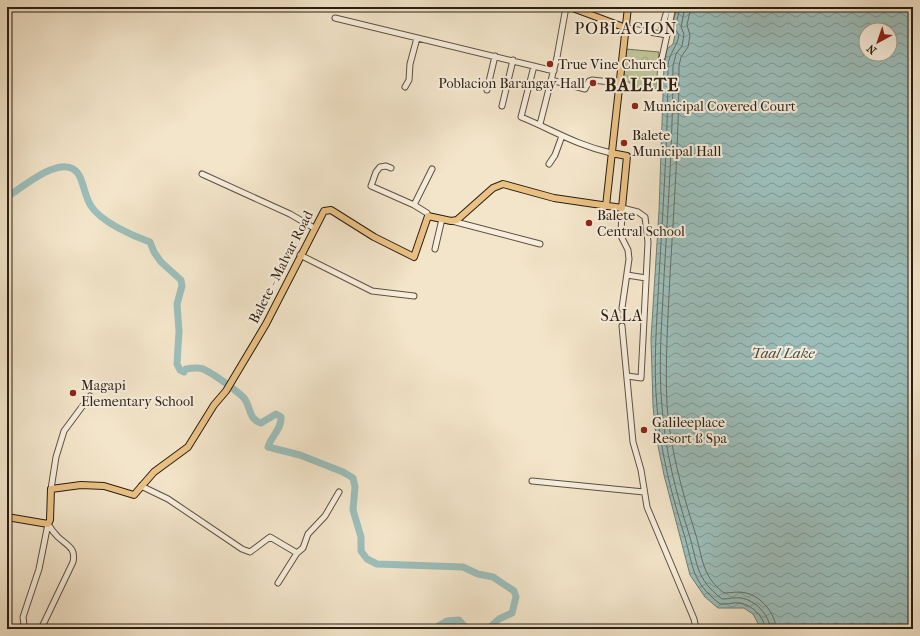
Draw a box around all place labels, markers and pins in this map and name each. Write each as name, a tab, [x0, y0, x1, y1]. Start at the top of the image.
place label: True Vine Church	[558, 56, 667, 73]
marker: True Vine Church	[545, 59, 555, 69]
place label: Poblacion Barangay Hall	[438, 75, 585, 92]
marker: Poblacion Barangay Hall	[588, 78, 598, 88]
place label: Municipal Covered Court	[643, 98, 796, 115]
marker: Municipal Covered Court	[630, 101, 640, 111]
place label: Balete Municipal Hall	[632, 127, 721, 160]
marker: Balete Municipal Hall	[619, 138, 629, 148]
place label: Balete Central School	[597, 207, 685, 240]
marker: Balete Central School	[584, 218, 594, 228]
place label: Magapi Elementary School	[81, 377, 194, 410]
marker: Magapi Elementary School	[68, 388, 78, 398]
place label: Galileeplace Resort ß Spa	[652, 414, 728, 447]
marker: Galileeplace Resort ß Spa	[639, 425, 649, 435]

